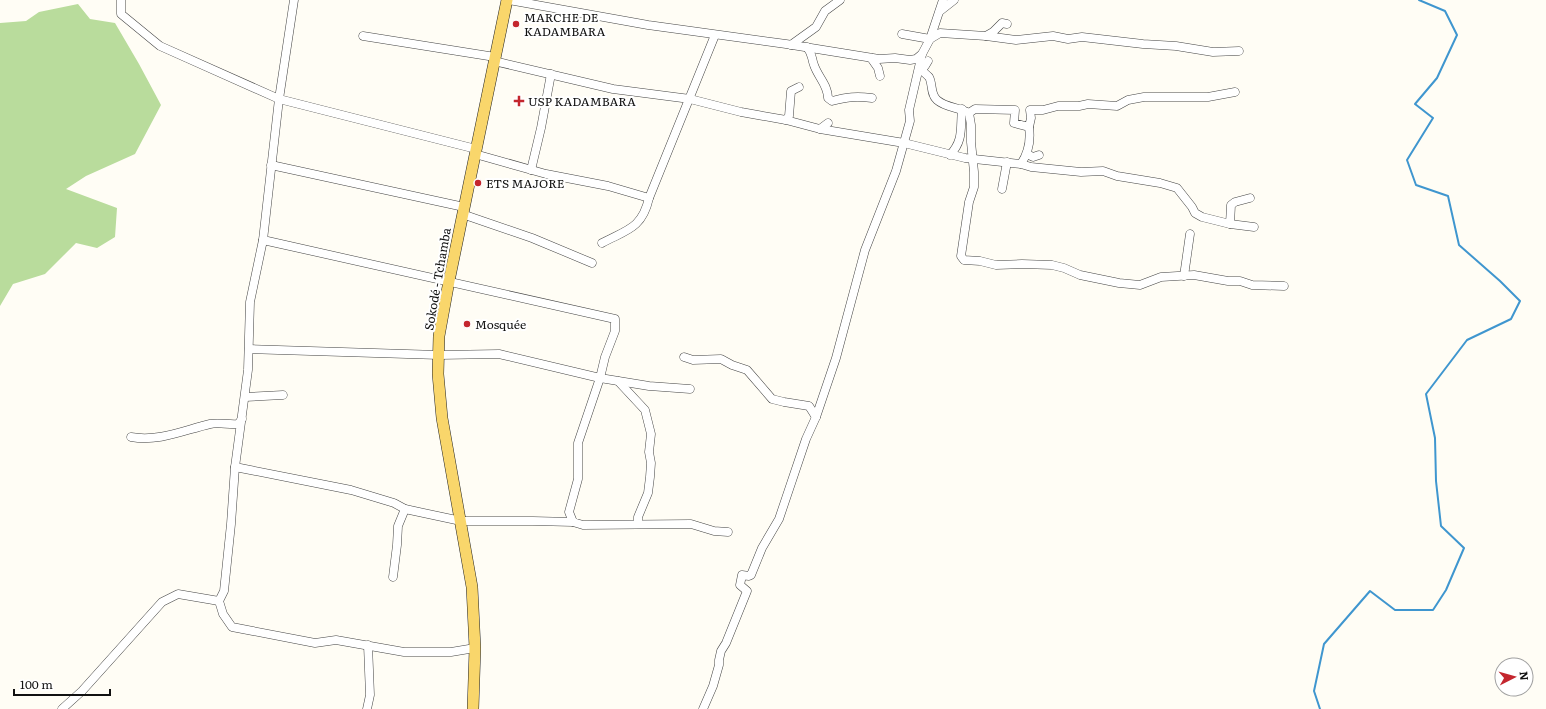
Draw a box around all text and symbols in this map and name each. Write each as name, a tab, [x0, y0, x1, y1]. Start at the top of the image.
place label: MARCHE DE KADAMBARA	[524, 8, 606, 40]
marker: MARCHE DE KADAMBARA	[511, 19, 521, 29]
place label: USP KADAMBARA	[528, 92, 636, 110]
marker: USP KADAMBARA	[513, 95, 525, 107]
place label: ETS MAJORE	[486, 174, 565, 192]
marker: ETS MAJORE	[473, 178, 483, 188]
street label: Sokodé - Tchamba	[419, 226, 455, 332]
place label: Mosquée	[475, 315, 526, 333]
marker: Mosquée	[462, 319, 472, 329]
north arrow	[1494, 657, 1534, 697]
text: N	[1517, 670, 1533, 681]
scale bar	[14, 671, 110, 697]
text: 100 m	[20, 675, 53, 693]

